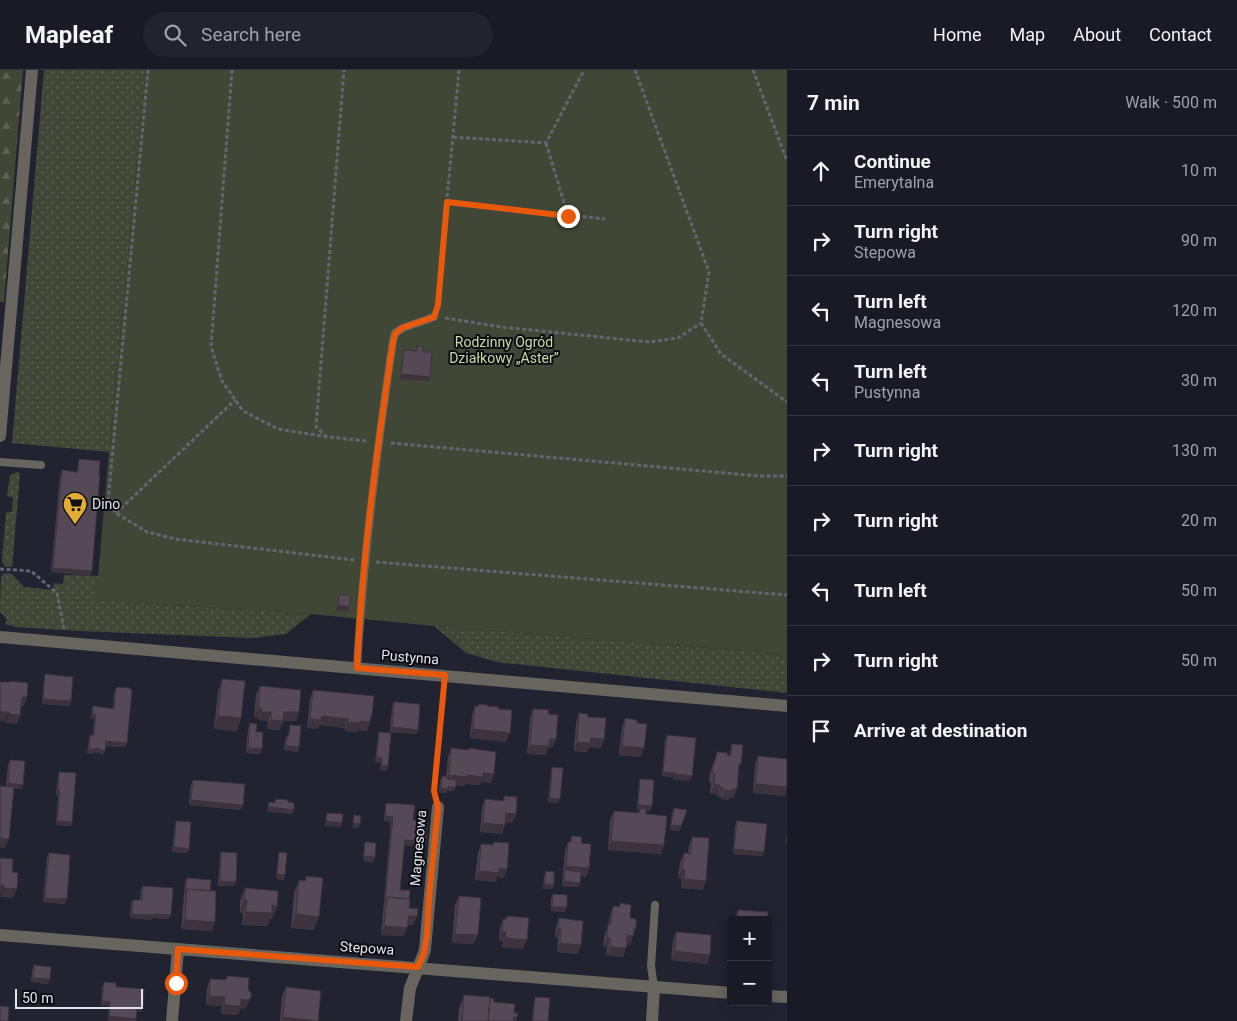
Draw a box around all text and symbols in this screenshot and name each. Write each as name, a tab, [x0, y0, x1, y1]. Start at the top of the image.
search box	[143, 12, 493, 57]
text: Mapleaf	[25, 21, 113, 49]
icon: search	[161, 21, 189, 49]
text: Search here	[201, 23, 301, 46]
text: Home	[933, 24, 982, 45]
text: Map	[1010, 24, 1045, 45]
text: About	[1073, 24, 1121, 45]
text: Contact	[1149, 24, 1212, 45]
text: 7 min	[807, 91, 860, 115]
text: Walk · 500 m	[1125, 93, 1217, 112]
text: Continue	[854, 150, 931, 173]
icon: ahead	[807, 157, 835, 185]
text: 10 m	[1181, 161, 1217, 180]
text: Emerytalna	[854, 173, 934, 192]
route end	[557, 205, 580, 228]
text: Turn right	[854, 220, 938, 243]
icon: right	[807, 227, 835, 255]
text: 90 m	[1181, 231, 1217, 250]
text: Stepowa	[854, 243, 916, 262]
text: Turn left	[854, 290, 927, 313]
icon: left	[807, 297, 835, 325]
text: 120 m	[1172, 301, 1217, 320]
text: Magnesowa	[854, 313, 941, 332]
park label: Rodzinny Ogród Działkowy „Aster”	[449, 334, 559, 366]
text: Turn left	[854, 360, 927, 383]
icon: left	[807, 367, 835, 395]
text: 30 m	[1181, 371, 1217, 390]
text: Pustynna	[854, 383, 920, 402]
icon: right	[807, 437, 835, 465]
text: Turn right	[854, 439, 938, 462]
text: 130 m	[1172, 441, 1217, 460]
supermarket icon: Dino	[62, 491, 88, 525]
place label: Dino	[92, 496, 120, 512]
icon: right	[807, 507, 835, 535]
text: Turn right	[854, 509, 938, 532]
text: 20 m	[1181, 511, 1217, 530]
icon: left	[807, 577, 835, 605]
text: Turn left	[854, 579, 927, 602]
text: 50 m	[1181, 581, 1217, 600]
street label: Pustynna	[380, 647, 440, 667]
icon: right	[807, 647, 835, 675]
text: Turn right	[854, 649, 938, 672]
text: 50 m	[1181, 651, 1217, 670]
icon: arrive	[807, 717, 835, 745]
text: Arrive at destination	[854, 719, 1027, 742]
street label: Magnesowa	[407, 809, 429, 887]
map controls	[727, 916, 772, 1006]
button: +	[727, 916, 772, 961]
street label: Stepowa	[339, 938, 395, 958]
button: −	[727, 961, 772, 1006]
route start	[165, 972, 188, 995]
scale bar	[15, 986, 142, 1009]
text: 50 m	[22, 990, 54, 1006]

